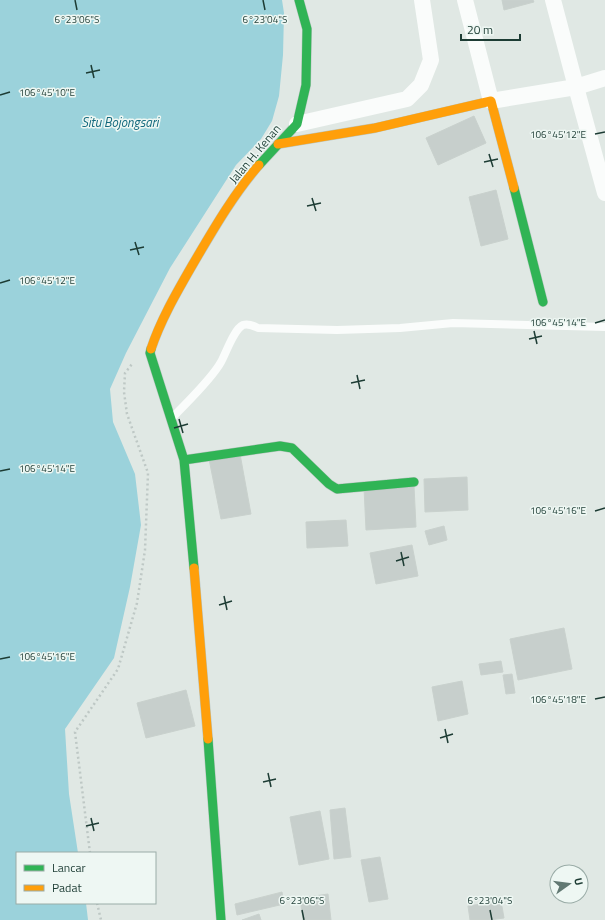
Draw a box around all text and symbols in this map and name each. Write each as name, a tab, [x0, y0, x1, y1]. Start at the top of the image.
text: 6°23'06"S	[55, 12, 99, 27]
text: 6°23'04"S	[243, 12, 287, 27]
scale bar	[461, 16, 520, 42]
text: 20 m	[467, 20, 493, 39]
text: 106°45'10"E	[19, 85, 76, 100]
water label: Situ Bojongsari	[81, 112, 160, 132]
street label: Jalan H. Kenan	[224, 120, 285, 187]
text: 106°45'12"E	[530, 127, 587, 142]
text: 106°45'12"E	[19, 273, 76, 288]
text: 106°45'14"E	[530, 315, 587, 330]
text: 106°45'14"E	[19, 461, 76, 476]
text: 106°45'16"E	[530, 503, 587, 518]
text: 106°45'16"E	[19, 649, 76, 664]
text: 106°45'18"E	[530, 692, 587, 707]
legend	[16, 852, 156, 904]
text: Lancar	[52, 858, 86, 877]
north arrow	[549, 864, 589, 904]
text: U	[570, 876, 587, 887]
text: Padat	[52, 878, 82, 897]
text: 6°23'06"S	[280, 893, 324, 908]
text: 6°23'04"S	[468, 893, 512, 908]

